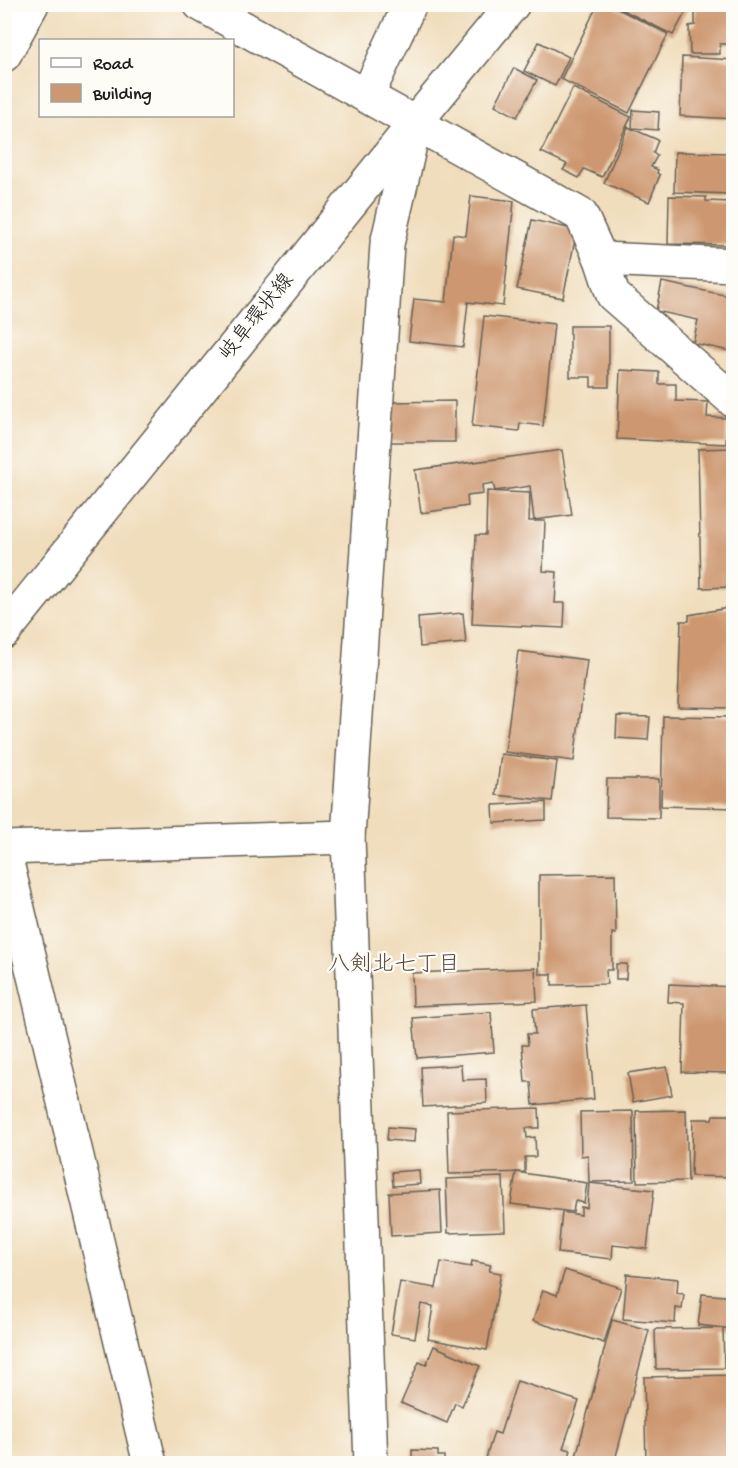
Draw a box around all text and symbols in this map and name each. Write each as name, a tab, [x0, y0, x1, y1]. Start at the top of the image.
legend	[39, 39, 234, 117]
text: Road	[93, 55, 134, 76]
text: Building	[92, 85, 152, 106]
street label: 岐阜環状線	[214, 269, 301, 367]
district label: 八剣北七丁目	[328, 952, 460, 979]

